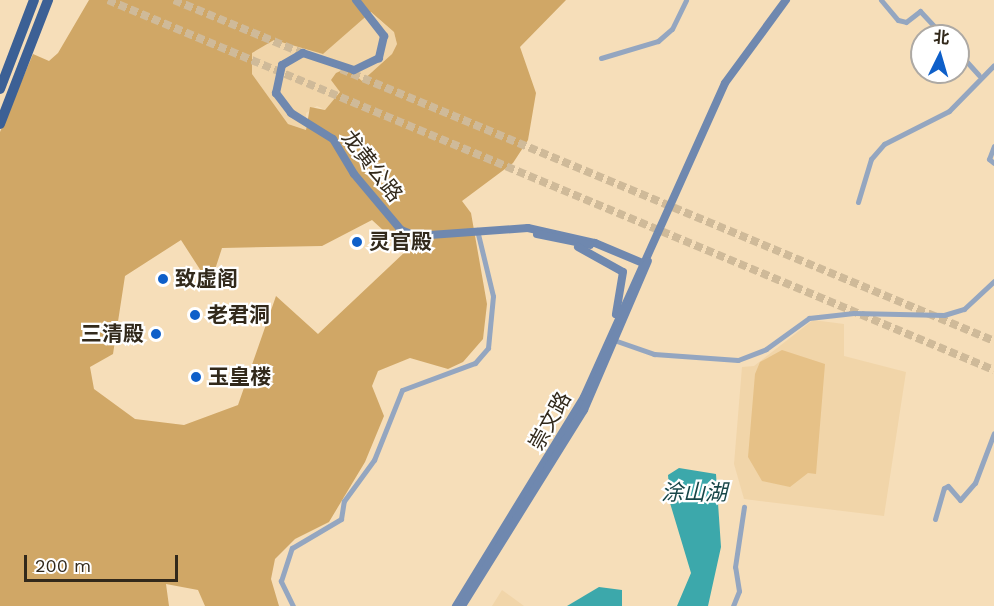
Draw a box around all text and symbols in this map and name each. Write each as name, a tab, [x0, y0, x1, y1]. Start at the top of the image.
north arrow	[910, 24, 970, 84]
text: 北	[933, 27, 950, 48]
street label: 龙黄公路	[336, 125, 408, 207]
place label: 灵官殿	[369, 229, 432, 255]
marker: 灵官殿	[350, 235, 364, 249]
place label: 致虚阁	[175, 266, 238, 292]
marker: 致虚阁	[156, 272, 170, 286]
place label: 老君洞	[207, 302, 270, 328]
marker: 老君洞	[188, 308, 202, 322]
place label: 三清殿	[81, 321, 144, 347]
marker: 三清殿	[149, 327, 163, 341]
place label: 玉皇楼	[208, 364, 271, 390]
marker: 玉皇楼	[189, 370, 203, 384]
street label: 崇文路	[524, 387, 576, 455]
water label: 涂山湖	[661, 480, 727, 506]
scale bar	[27, 543, 182, 581]
text: 200 m	[35, 555, 91, 576]

